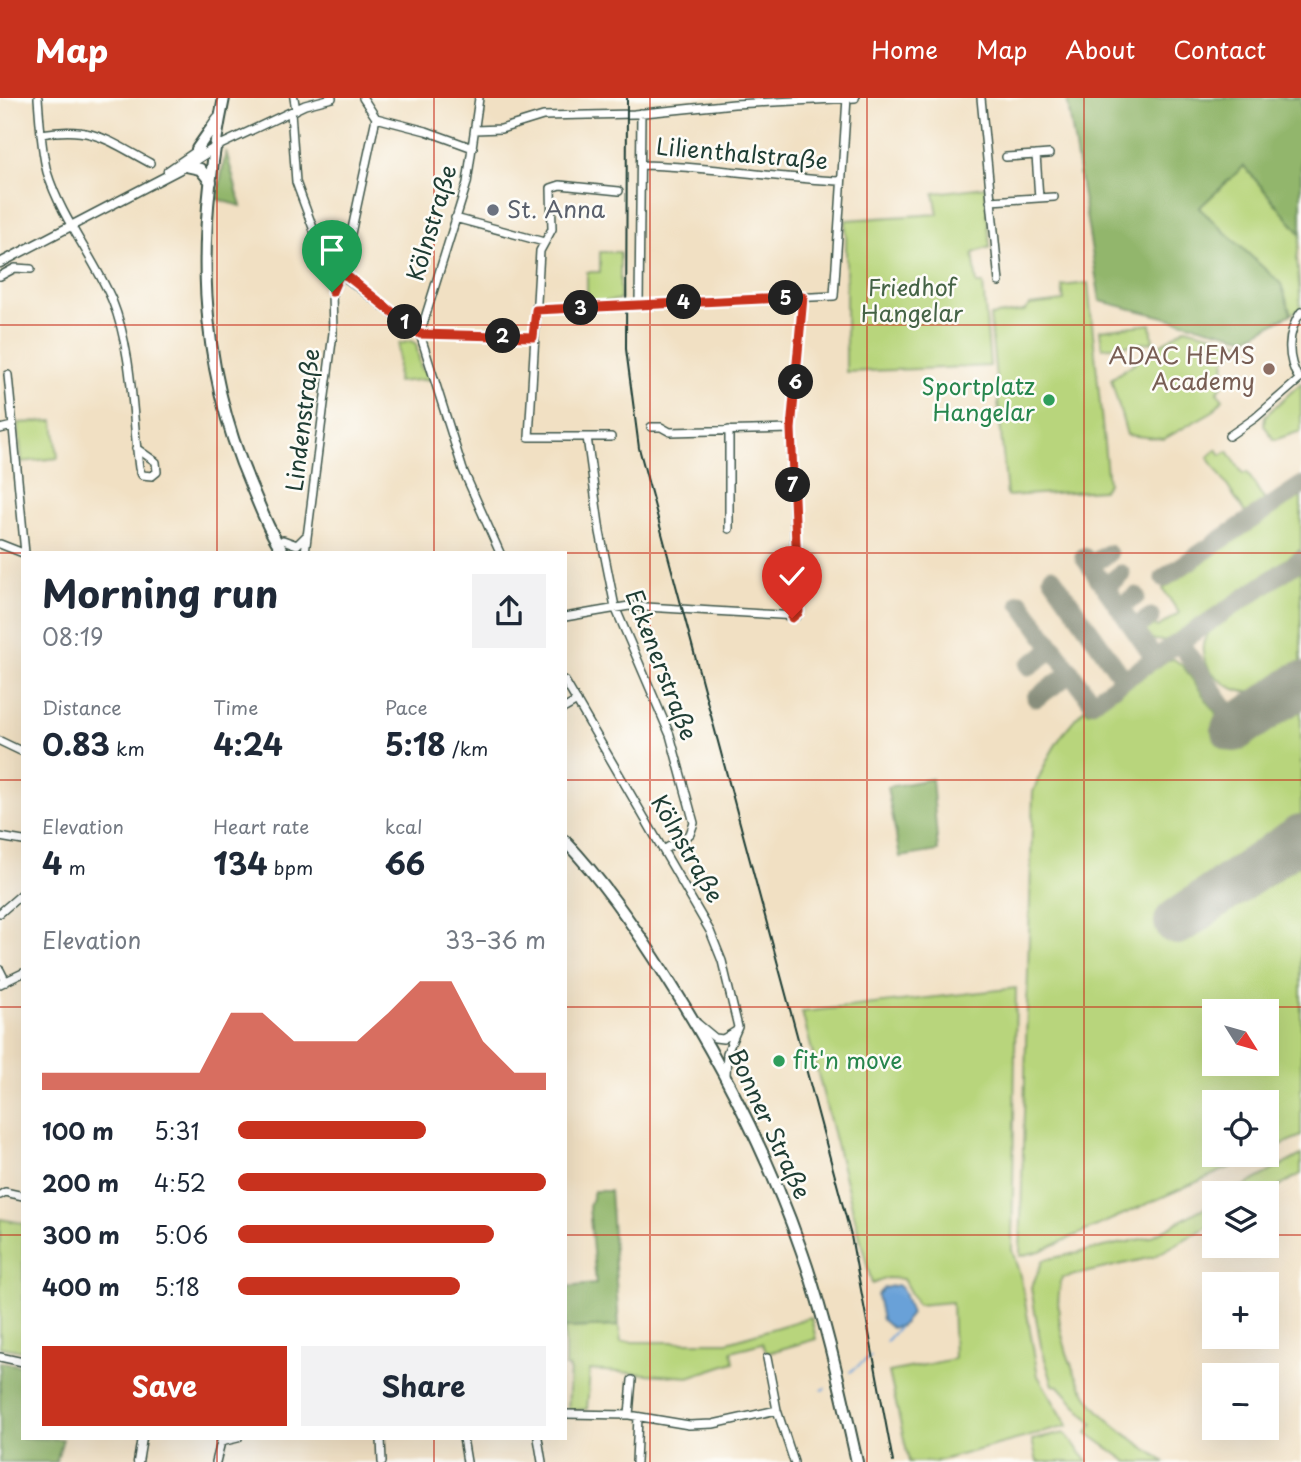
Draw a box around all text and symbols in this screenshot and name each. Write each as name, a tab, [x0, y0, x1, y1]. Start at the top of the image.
text: Map	[35, 24, 108, 74]
text: Home	[871, 31, 938, 67]
text: Map	[976, 31, 1027, 67]
text: About	[1065, 31, 1135, 67]
text: Contact	[1173, 31, 1266, 67]
street label: Lilienthalstraße	[655, 128, 829, 177]
street label: Kölnstraße	[396, 160, 465, 285]
place label: St. Anna	[507, 191, 606, 226]
marker: St. Anna	[485, 202, 501, 218]
pin	[302, 220, 362, 292]
icon: arrive	[313, 231, 351, 269]
park label: Friedhof Hangelar	[861, 269, 964, 330]
pin: 5	[768, 280, 804, 316]
text: 5	[779, 283, 792, 311]
pin: 4	[666, 284, 702, 320]
text: 4	[677, 287, 690, 315]
pin: 3	[564, 290, 598, 326]
text: 3	[574, 293, 587, 321]
pin: 1	[388, 304, 422, 340]
text: 1	[400, 307, 409, 335]
pin: 2	[486, 318, 520, 354]
text: 2	[496, 321, 509, 349]
place label: ADAC HEMS Academy	[1108, 337, 1255, 398]
street label: Lindenstraße	[275, 346, 328, 493]
marker: ADAC HEMS Academy	[1261, 361, 1277, 377]
pin: 6	[778, 364, 814, 400]
text: 6	[789, 367, 802, 395]
place label: Sportplatz Hangelar	[921, 368, 1036, 429]
marker: Sportplatz Hangelar	[1041, 392, 1057, 408]
pin: 7	[776, 468, 810, 502]
text: 7	[787, 470, 798, 498]
pin	[762, 546, 822, 618]
icon: check	[773, 557, 811, 595]
text: Morning run	[42, 564, 278, 621]
button: share	[472, 574, 546, 648]
street label: Eckenerstraße	[618, 584, 707, 745]
text: 08:19	[42, 619, 104, 654]
text: Distance	[42, 693, 122, 721]
text: Time	[213, 693, 258, 721]
text: Pace	[385, 693, 428, 721]
text: 0.83	[42, 721, 110, 766]
text: 4:24	[213, 721, 283, 766]
text: 5:18	[385, 721, 446, 766]
text: km	[110, 734, 145, 762]
text: /km	[446, 734, 488, 762]
street label: Kölnstraße	[643, 788, 733, 909]
text: Elevation	[42, 812, 124, 840]
text: Heart rate	[213, 812, 309, 840]
text: kcal	[385, 812, 423, 840]
text: 4	[42, 840, 62, 885]
text: 134	[213, 840, 268, 885]
text: 66	[385, 840, 425, 885]
text: m	[62, 853, 86, 881]
text: bpm	[268, 853, 313, 881]
text: Elevation	[42, 922, 141, 957]
text: 33–36 m	[445, 922, 546, 957]
north arrow	[1202, 999, 1279, 1076]
map controls	[1202, 999, 1279, 1440]
street label: Bonner Straße	[720, 1042, 821, 1204]
place label: fit'n move	[793, 1042, 902, 1077]
marker: fit'n move	[771, 1053, 787, 1069]
button: locate	[1202, 1090, 1279, 1167]
text: 100 m	[42, 1113, 114, 1148]
text: 5:31	[154, 1113, 199, 1148]
text: 200 m	[42, 1165, 119, 1200]
text: 4:52	[154, 1165, 206, 1200]
button: layers	[1202, 1181, 1279, 1258]
text: 300 m	[42, 1217, 120, 1252]
text: 5:06	[154, 1217, 208, 1252]
text: 400 m	[42, 1269, 120, 1304]
text: 5:18	[154, 1269, 200, 1304]
button: +	[1202, 1272, 1279, 1349]
button: Save	[42, 1346, 287, 1426]
button: Share	[301, 1346, 546, 1426]
button: −	[1202, 1363, 1279, 1440]

